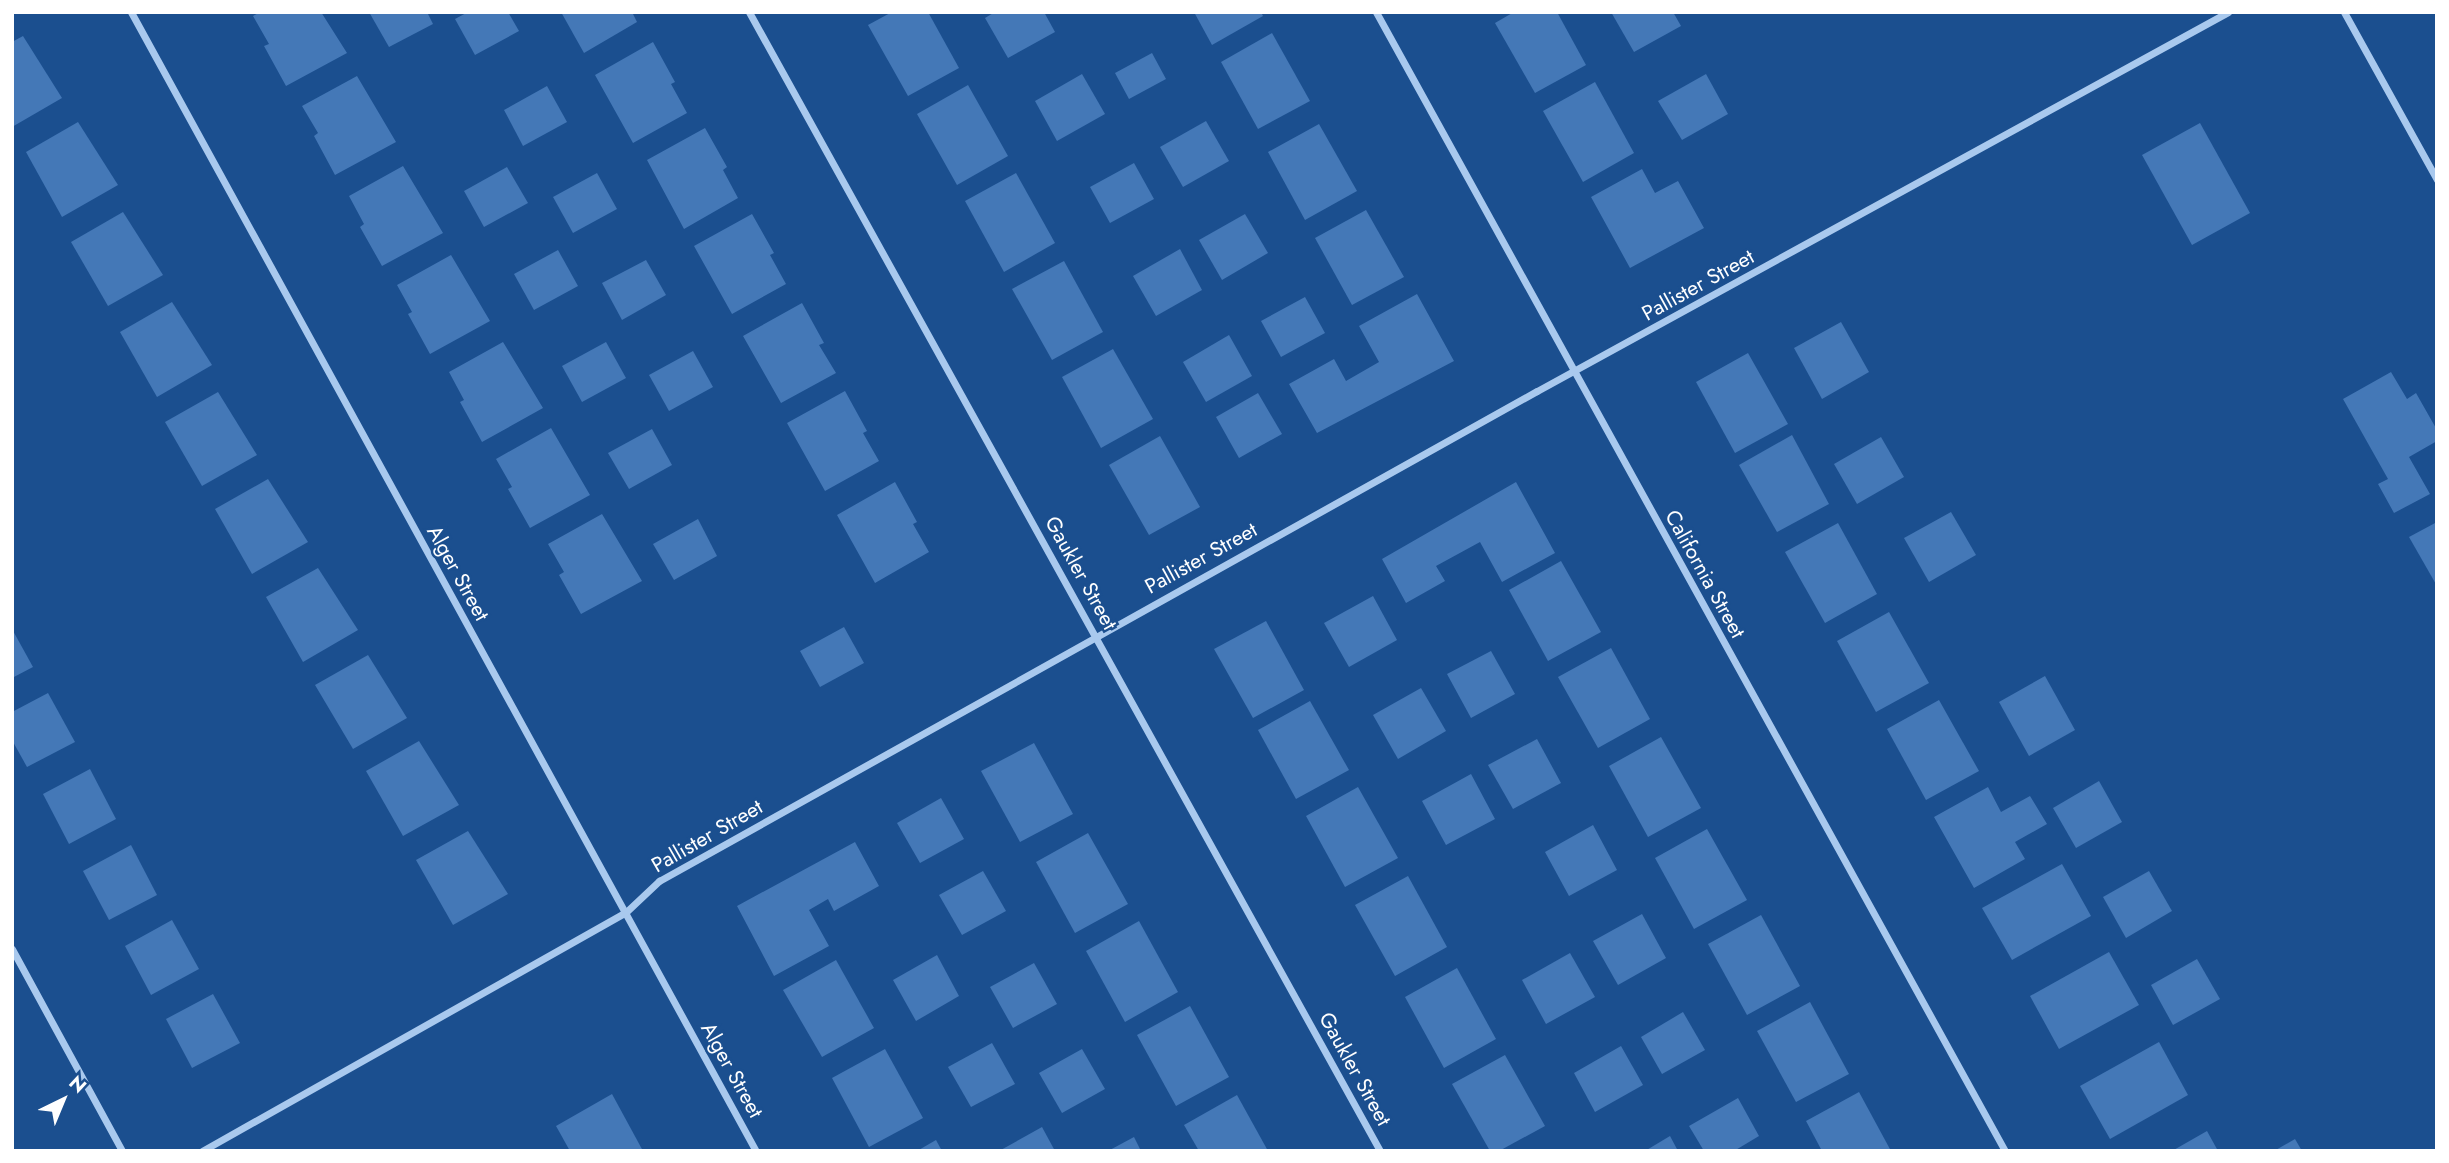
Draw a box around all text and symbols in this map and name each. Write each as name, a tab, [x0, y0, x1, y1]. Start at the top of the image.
street label: Pallister Street	[1638, 244, 1758, 326]
street label: California Street	[1659, 506, 1751, 642]
street label: Gaukler Street	[1039, 512, 1123, 634]
street label: Pallister Street	[1141, 517, 1261, 599]
street label: Alger Street	[422, 521, 494, 625]
street label: Pallister Street	[647, 794, 767, 878]
street label: Gaukler Street	[1313, 1008, 1397, 1130]
street label: Alger Street	[696, 1018, 768, 1122]
north arrow	[28, 1065, 98, 1135]
text: N	[63, 1069, 92, 1099]

